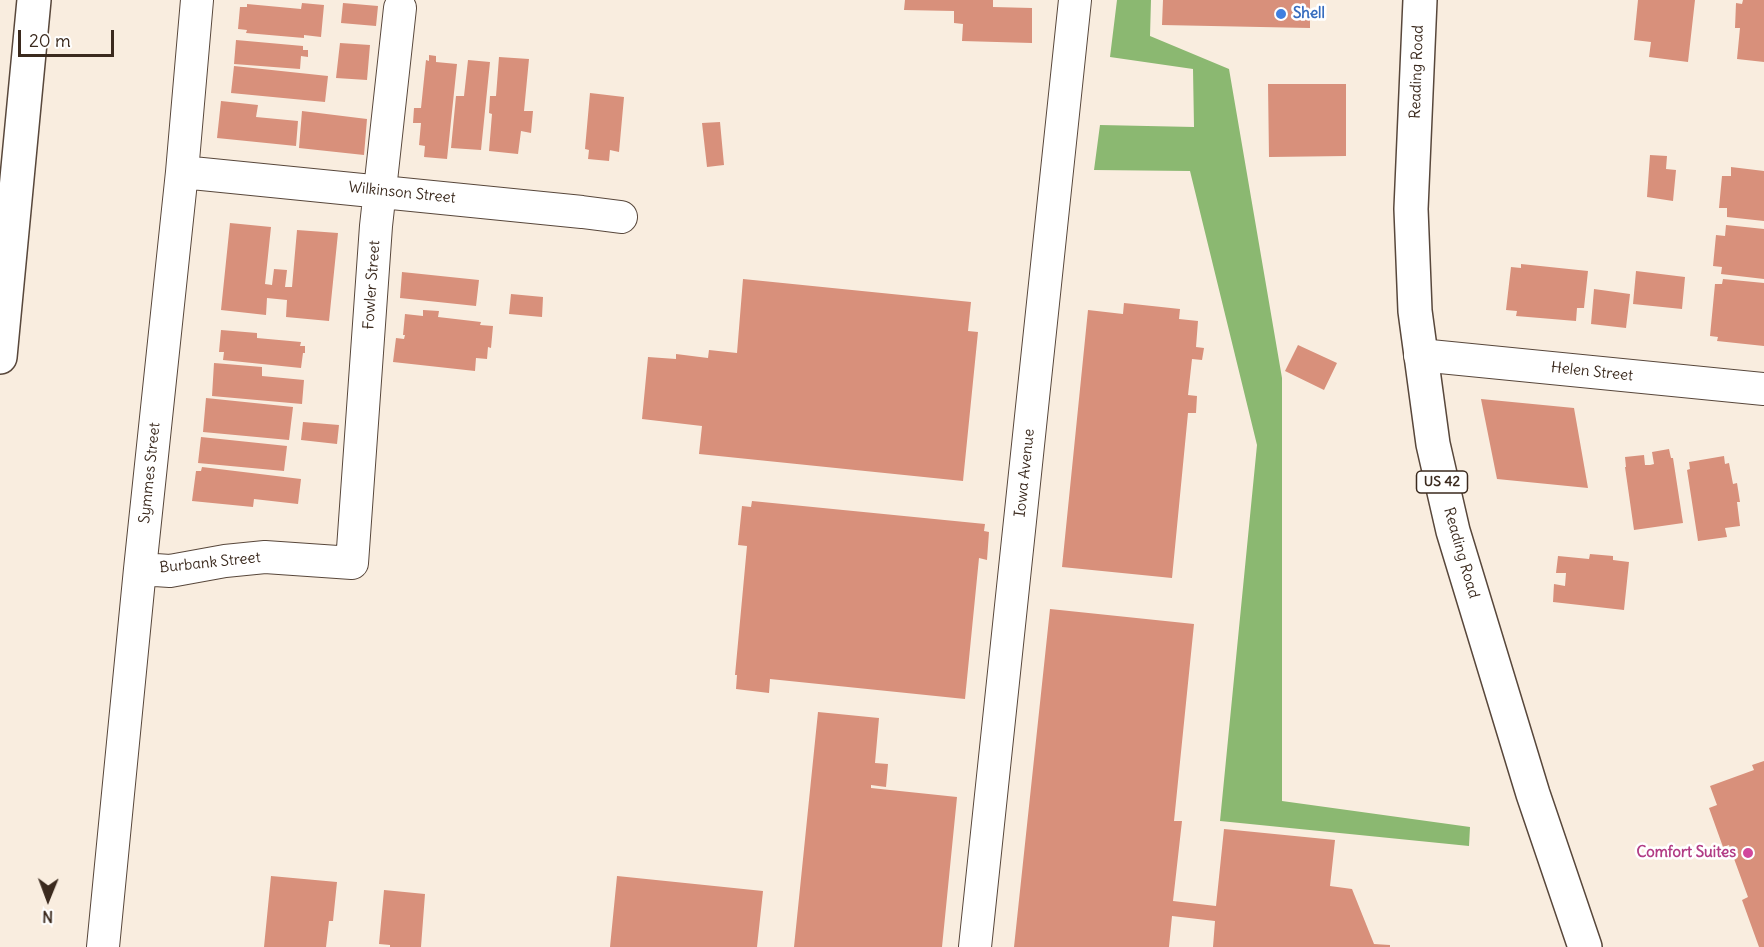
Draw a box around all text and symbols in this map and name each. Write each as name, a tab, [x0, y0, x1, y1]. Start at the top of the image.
place label: Shell	[1293, 5, 1325, 23]
marker: Shell	[1274, 7, 1288, 21]
scale bar	[21, 18, 117, 56]
street label: Reading Road	[1406, 25, 1428, 119]
text: 20 m	[29, 29, 71, 52]
street label: Wilkinson Street	[348, 178, 456, 208]
street label: Fowler Street	[360, 240, 384, 330]
street label: Helen Street	[1550, 359, 1634, 385]
street label: Symmes Street	[136, 421, 164, 525]
street label: Iowa Avenue	[1011, 428, 1039, 518]
road number: US 42	[1416, 471, 1468, 493]
street label: Reading Road	[1439, 505, 1483, 601]
street label: Burbank Street	[159, 549, 261, 577]
place label: Comfort Suites	[1637, 844, 1736, 862]
marker: Comfort Suites	[1741, 846, 1755, 860]
north arrow	[18, 869, 78, 929]
text: N	[42, 907, 53, 927]

